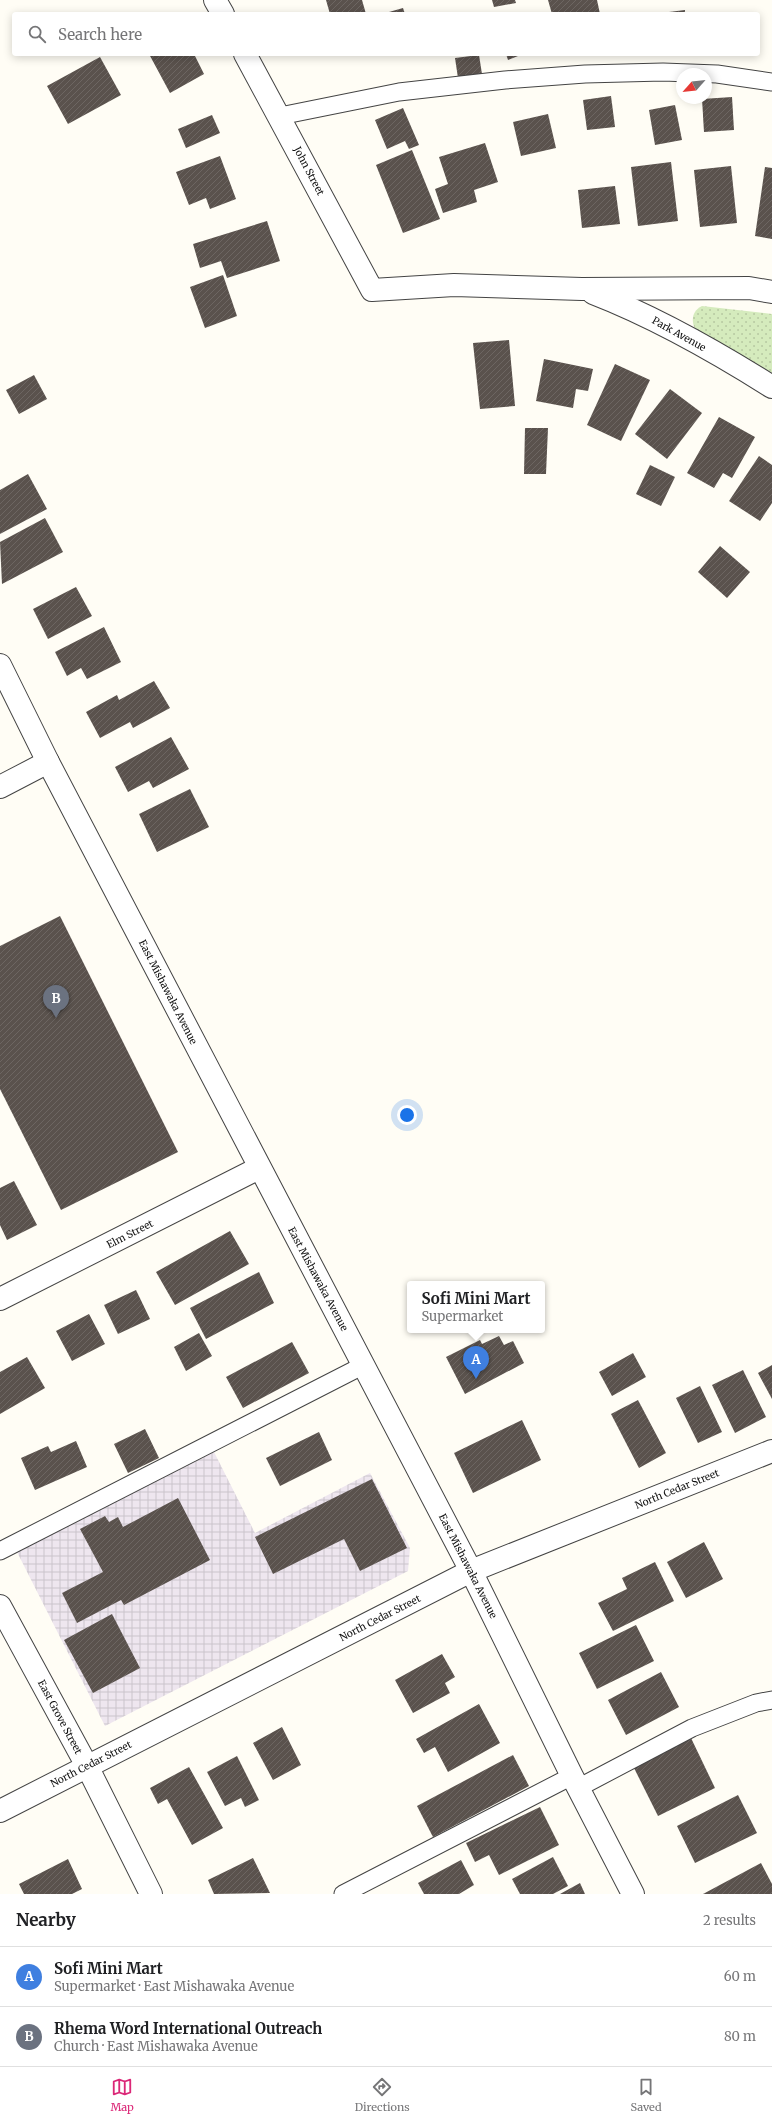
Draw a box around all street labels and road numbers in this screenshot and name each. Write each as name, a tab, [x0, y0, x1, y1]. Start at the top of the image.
street label: John Street	[290, 144, 327, 198]
street label: Park Avenue	[650, 314, 708, 354]
street label: East Mishawaka Avenue	[136, 937, 200, 1047]
street label: Elm Street	[105, 1217, 156, 1251]
street label: East Mishawaka Avenue	[285, 1225, 351, 1333]
street label: North Cedar Street	[633, 1466, 721, 1512]
street label: East Mishawaka Avenue	[436, 1511, 500, 1621]
street label: North Cedar Street	[337, 1592, 423, 1644]
street label: East Grove Street	[35, 1678, 85, 1756]
street label: North Cedar Street	[48, 1738, 134, 1790]

